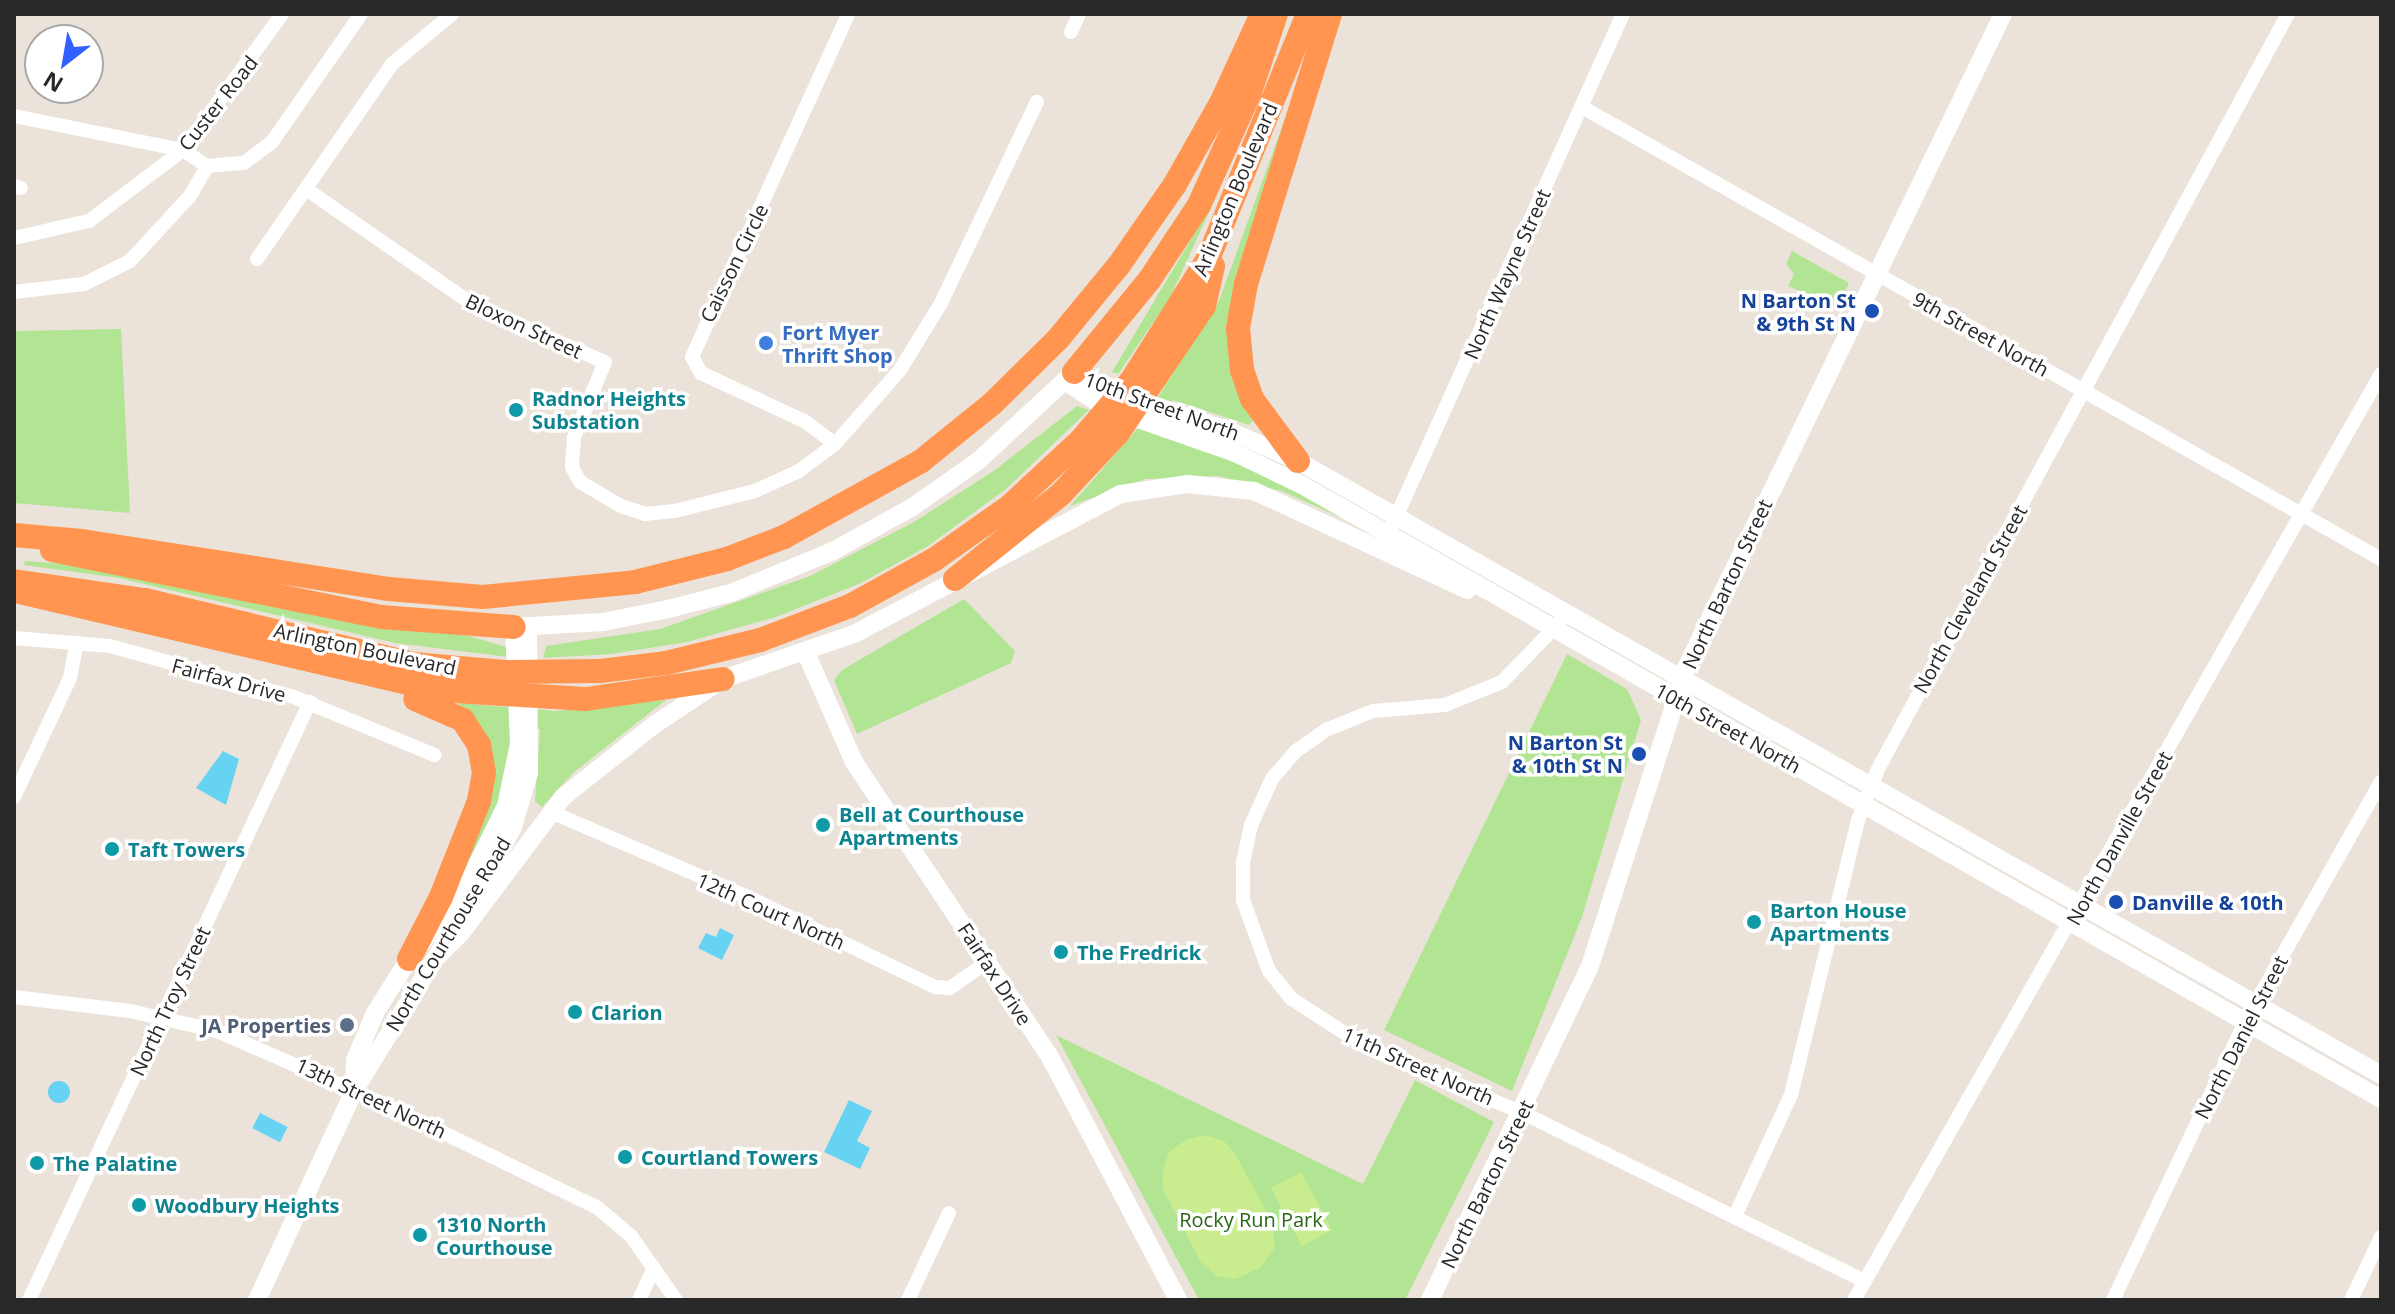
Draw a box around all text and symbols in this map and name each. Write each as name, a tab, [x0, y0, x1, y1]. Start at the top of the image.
north arrow	[24, 24, 104, 104]
street label: Custer Road	[173, 51, 263, 155]
text: N	[37, 65, 68, 100]
street label: Arlington Boulevard	[1188, 99, 1282, 279]
street label: North Wayne Street	[1459, 185, 1555, 363]
street label: Caisson Circle	[695, 200, 773, 326]
street label: 9th Street North	[1909, 287, 2053, 381]
place label: N Barton St & 9th St N	[1741, 288, 1856, 335]
street label: Bloxon Street	[462, 289, 586, 363]
marker: N Barton St & 9th St N	[1863, 302, 1881, 320]
place label: Fort Myer Thrift Shop	[782, 320, 893, 367]
marker: Fort Myer Thrift Shop	[757, 334, 775, 352]
street label: 10th Street North	[1081, 367, 1243, 445]
place label: Radnor Heights Substation	[532, 386, 686, 433]
marker: Radnor Heights Substation	[507, 401, 525, 419]
street label: North Barton Street	[1677, 495, 1777, 673]
street label: North Cleveland Street	[1908, 501, 2032, 697]
street label: Arlington Boulevard	[272, 618, 458, 680]
street label: Fairfax Drive	[169, 653, 289, 707]
street label: 10th Street North	[1651, 678, 1805, 778]
place label: N Barton St & 10th St N	[1508, 730, 1623, 777]
marker: N Barton St & 10th St N	[1630, 745, 1648, 763]
street label: North Danville Street	[2061, 747, 2177, 929]
place label: Bell at Courthouse Apartments	[839, 802, 1024, 849]
marker: Bell at Courthouse Apartments	[814, 816, 832, 834]
street label: North Courthouse Road	[380, 833, 516, 1035]
place label: Taft Towers	[128, 837, 245, 861]
marker: Taft Towers	[103, 840, 121, 858]
street label: 12th Court North	[693, 868, 849, 954]
place label: Danville & 10th	[2132, 890, 2284, 914]
marker: Danville & 10th	[2107, 893, 2125, 911]
place label: Barton House Apartments	[1770, 898, 1907, 945]
marker: Barton House Apartments	[1745, 913, 1763, 931]
street label: Fairfax Drive	[953, 918, 1037, 1030]
street label: North Troy Street	[125, 922, 215, 1080]
place label: The Fredrick	[1077, 940, 1201, 964]
marker: The Fredrick	[1052, 943, 1070, 961]
street label: North Daniel Street	[2189, 951, 2293, 1123]
place label: Clarion	[591, 1000, 663, 1024]
marker: Clarion	[566, 1003, 584, 1021]
place label: JA Properties	[201, 1013, 331, 1037]
marker: JA Properties	[338, 1016, 356, 1034]
street label: 11th Street North	[1339, 1022, 1497, 1110]
street label: 13th Street North	[292, 1053, 450, 1143]
street label: North Barton Street	[1436, 1096, 1538, 1272]
place label: Courtland Towers	[641, 1145, 818, 1169]
marker: Courtland Towers	[616, 1148, 634, 1166]
place label: The Palatine	[53, 1151, 177, 1175]
marker: The Palatine	[28, 1154, 46, 1172]
place label: Woodbury Heights	[155, 1193, 340, 1217]
marker: Woodbury Heights	[130, 1196, 148, 1214]
park label: Rocky Run Park	[1179, 1207, 1323, 1231]
place label: 1310 North Courthouse	[436, 1212, 552, 1259]
marker: 1310 North Courthouse	[411, 1226, 429, 1244]

